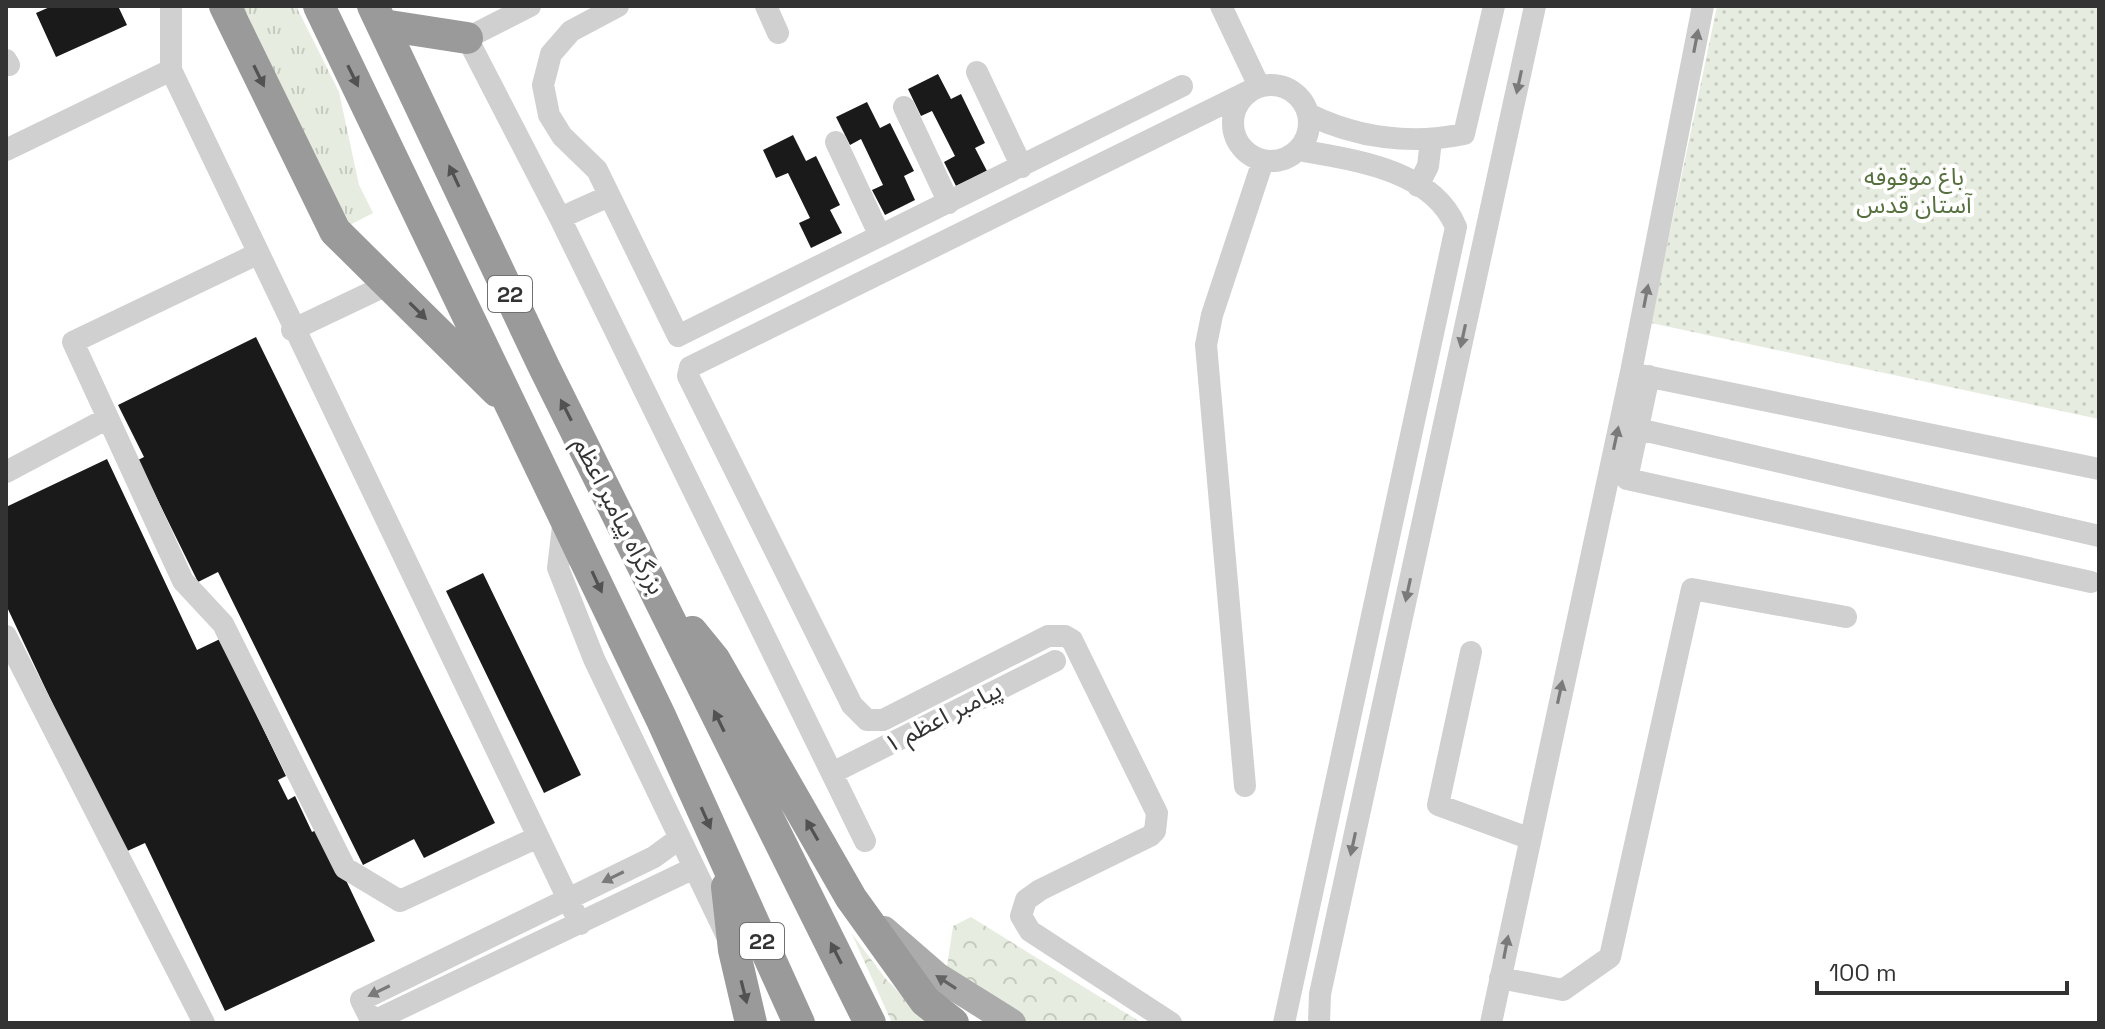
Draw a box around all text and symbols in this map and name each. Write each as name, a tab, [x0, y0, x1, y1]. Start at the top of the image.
one-way arrow	[1690, 28, 1703, 53]
one-way arrow	[252, 65, 266, 88]
one-way arrow	[346, 65, 360, 88]
one-way arrow	[1512, 70, 1525, 95]
park label: باغ موقوفه آستان قدس	[1856, 161, 1973, 220]
one-way arrow	[447, 164, 461, 187]
road number: 22	[488, 276, 532, 312]
one-way arrow	[1640, 283, 1653, 308]
one-way arrow	[408, 301, 427, 320]
one-way arrow	[1456, 324, 1469, 349]
one-way arrow	[559, 399, 573, 422]
one-way arrow	[1611, 426, 1623, 451]
street label: بزرگراه پیامبر اعظم	[565, 432, 672, 600]
one-way arrow	[590, 570, 604, 594]
one-way arrow	[1401, 578, 1414, 603]
street label: پیامبر اعظم ۱	[879, 674, 1008, 761]
one-way arrow	[1554, 680, 1567, 705]
one-way arrow	[712, 709, 726, 732]
one-way arrow	[699, 806, 713, 830]
one-way arrow	[805, 819, 819, 841]
one-way arrow	[1346, 832, 1359, 857]
one-way arrow	[601, 871, 624, 884]
road number: 22	[740, 923, 784, 959]
one-way arrow	[1500, 934, 1513, 959]
one-way arrow	[830, 941, 843, 964]
scale bar	[1817, 945, 2067, 995]
text: 100 m	[1829, 957, 1897, 988]
one-way arrow	[935, 975, 957, 989]
one-way arrow	[739, 979, 751, 1004]
one-way arrow	[368, 984, 391, 998]

